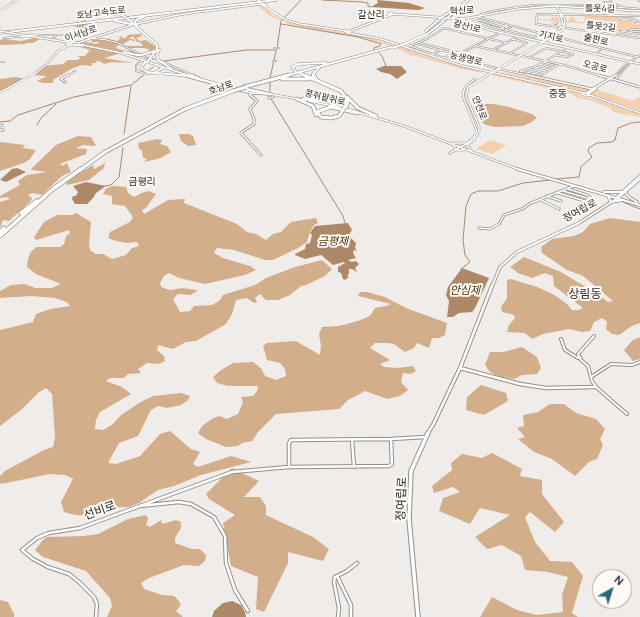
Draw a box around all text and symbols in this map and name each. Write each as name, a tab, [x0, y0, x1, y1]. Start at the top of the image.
street label: 틀못4길	[585, 3, 615, 15]
street label: 호남고속도로	[76, 5, 126, 21]
street label: 혁신로	[449, 5, 475, 17]
district label: 갈산리	[357, 9, 385, 21]
street label: 갈산1로	[452, 18, 482, 36]
street label: 틀못2길	[585, 20, 617, 34]
street label: 이서남로	[64, 24, 98, 44]
street label: 기지로	[538, 29, 564, 45]
street label: 출판로	[583, 32, 609, 48]
street label: 농생명로	[449, 50, 483, 68]
street label: 오공로	[582, 58, 608, 76]
street label: 호남로	[207, 79, 235, 97]
street label: 콩쥐팥쥐로	[304, 88, 346, 108]
district label: 중동	[549, 88, 567, 100]
street label: 안전로	[470, 94, 488, 122]
district label: 금평리	[128, 176, 156, 188]
street label: 정여립로	[561, 197, 599, 225]
water label: 금평제	[318, 235, 348, 249]
water label: 안심제	[450, 284, 480, 298]
district label: 상림동	[568, 288, 602, 302]
street label: 정여립로	[394, 477, 410, 521]
street label: 선비로	[82, 499, 118, 523]
north arrow	[592, 569, 632, 609]
text: N	[611, 572, 627, 588]

